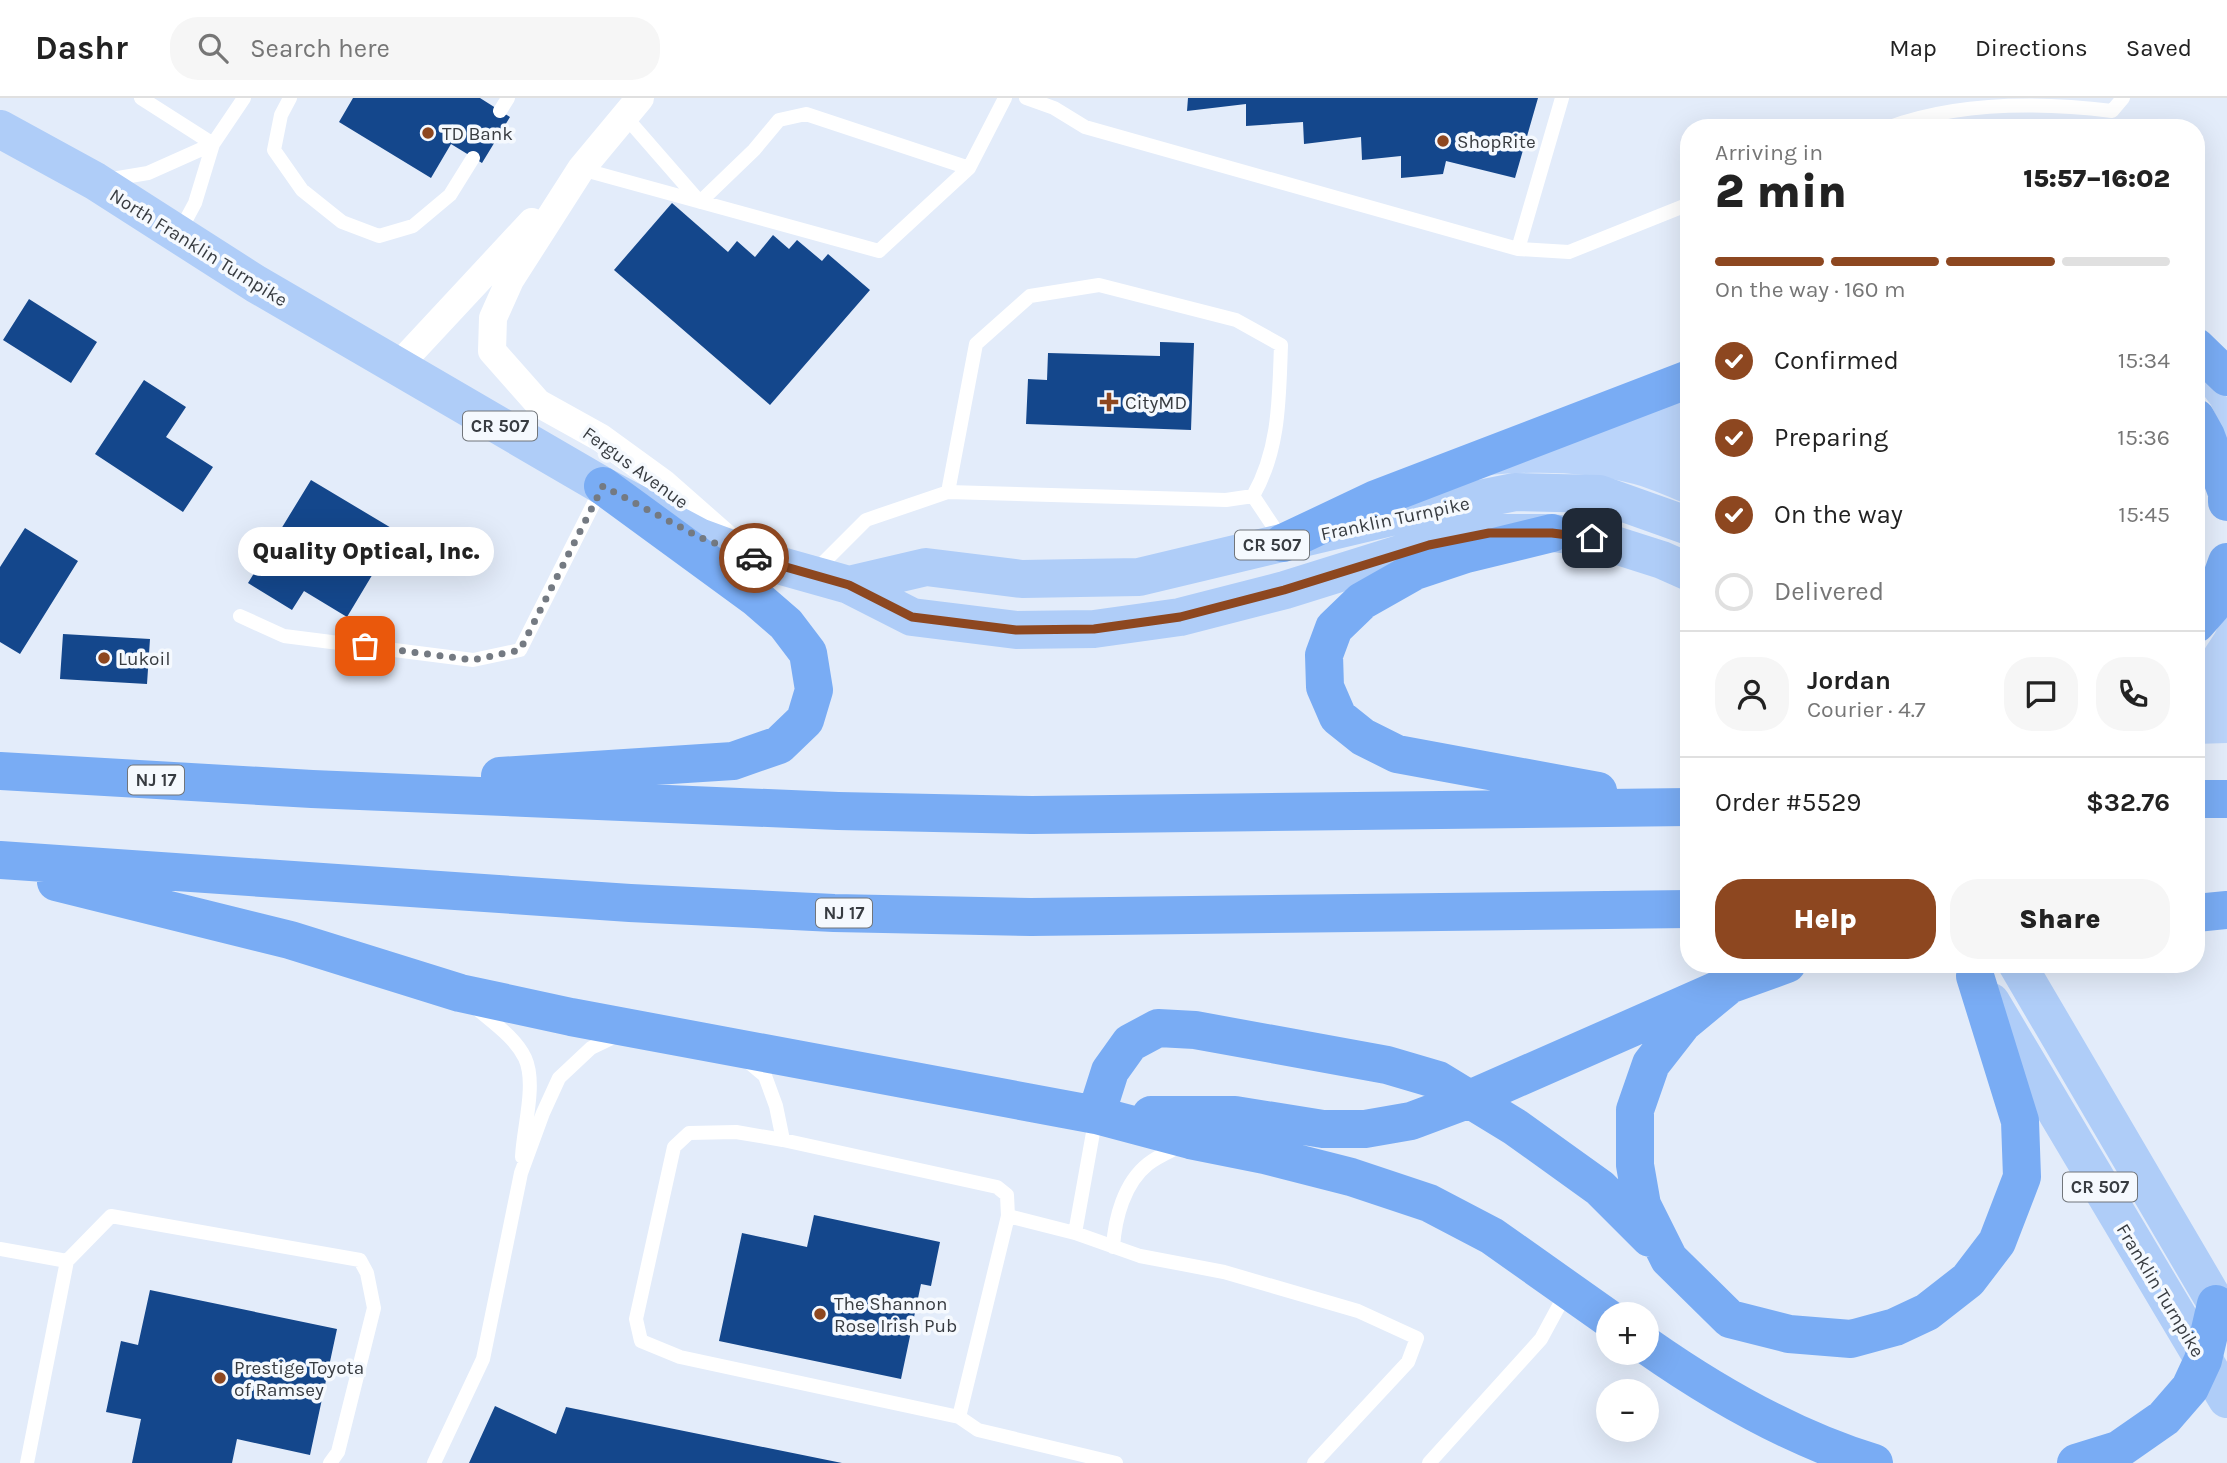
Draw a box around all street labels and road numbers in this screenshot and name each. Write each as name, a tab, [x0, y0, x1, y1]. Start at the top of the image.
street label: North Franklin Turnpike	[106, 184, 291, 312]
road number: CR 507	[463, 412, 537, 440]
street label: Fergus Avenue	[578, 422, 692, 513]
street label: Franklin Turnpike	[1319, 492, 1472, 546]
road number: CR 507	[1235, 530, 1309, 560]
road number: NJ 17	[128, 766, 184, 794]
road number: NJ 17	[816, 898, 872, 928]
road number: CR 507	[2063, 1172, 2137, 1202]
street label: Franklin Turnpike	[2112, 1220, 2209, 1361]

